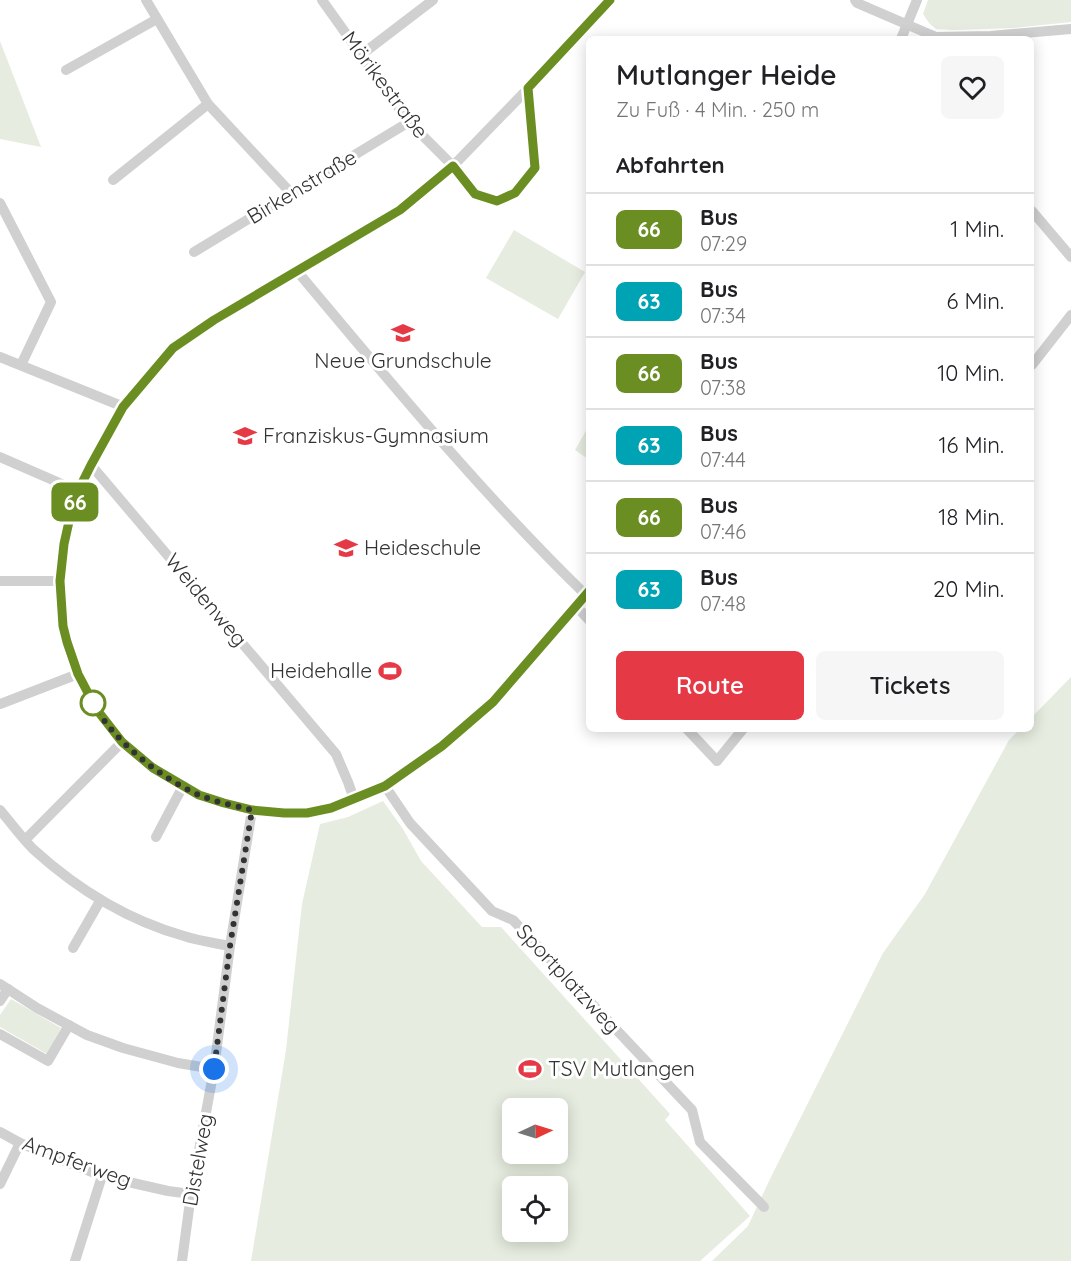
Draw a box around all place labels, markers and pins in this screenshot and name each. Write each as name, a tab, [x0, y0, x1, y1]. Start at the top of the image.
school or university icon: Neue Grundschule	[390, 320, 416, 346]
place label: Neue Grundschule	[314, 347, 492, 373]
place label: Franziskus-Gymnasium	[263, 422, 489, 448]
school or university icon: Franziskus-Gymnasium	[232, 423, 258, 449]
place label: Heideschule	[364, 534, 481, 560]
school or university icon: Heideschule	[333, 535, 359, 561]
place label: Heidehalle	[270, 657, 372, 683]
sports icon: Heidehalle	[377, 658, 403, 684]
unlabelled marker	[80, 690, 106, 716]
place label: TSV Mutlangen	[548, 1055, 695, 1081]
sports icon: TSV Mutlangen	[517, 1056, 543, 1082]

